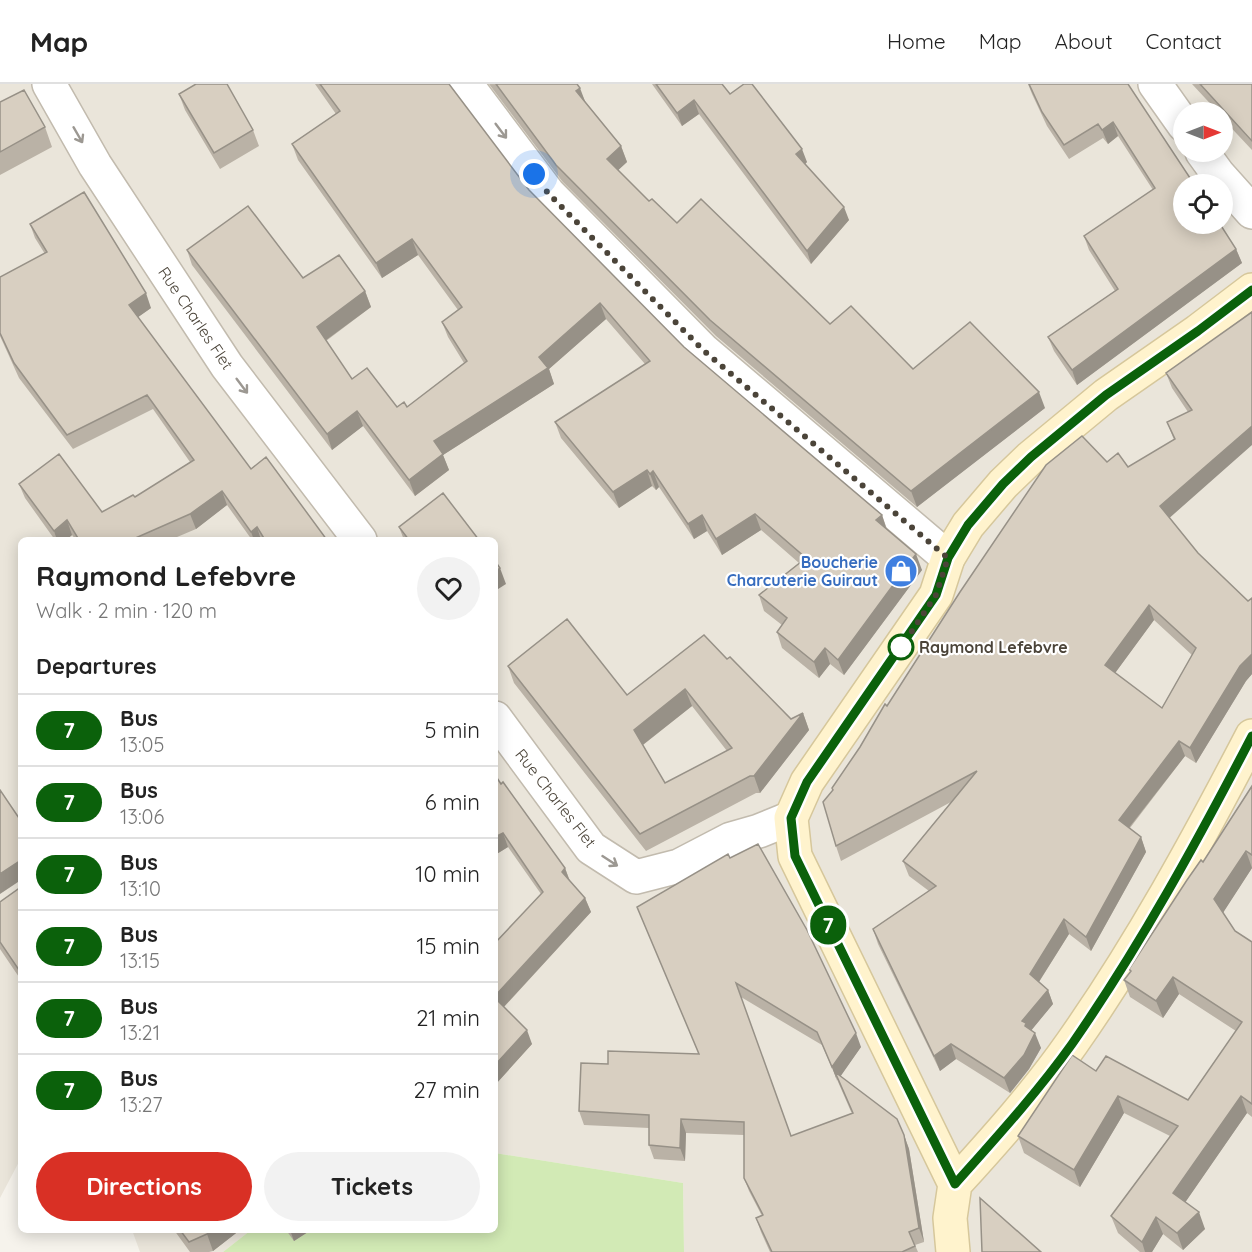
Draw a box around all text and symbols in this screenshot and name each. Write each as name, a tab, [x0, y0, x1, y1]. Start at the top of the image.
text: Map	[30, 24, 88, 59]
text: Home	[887, 28, 946, 54]
text: Map	[979, 28, 1022, 54]
text: About	[1055, 28, 1113, 54]
text: Contact	[1146, 28, 1222, 54]
north arrow	[1173, 102, 1233, 162]
map controls	[1173, 102, 1233, 234]
one-way arrow	[495, 122, 508, 138]
one-way arrow	[72, 126, 84, 143]
your location	[519, 159, 549, 189]
button: locate	[1173, 174, 1233, 234]
street label: Rue Charles Flet	[154, 263, 238, 373]
one-way arrow	[236, 377, 248, 393]
place label: Boucherie Charcuterie Guiraut	[727, 552, 878, 590]
shop icon: Boucherie Charcuterie Guiraut	[883, 553, 919, 589]
button: heart	[417, 557, 480, 620]
text: Raymond Lefebvre	[36, 558, 296, 593]
text: Walk · 2 min · 120 m	[36, 598, 217, 623]
marker: Raymond Lefebvre	[888, 634, 914, 660]
place label: Raymond Lefebvre	[919, 637, 1068, 657]
text: Departures	[36, 652, 157, 680]
text: Bus	[120, 704, 158, 732]
text: 5 min	[425, 716, 480, 744]
text: 7	[63, 717, 75, 743]
text: 13:05	[120, 732, 164, 757]
street label: Rue Charles Flet	[511, 745, 601, 851]
text: Bus	[120, 776, 158, 804]
text: 6 min	[425, 788, 480, 816]
text: 7	[63, 789, 75, 815]
text: 13:06	[120, 804, 164, 829]
text: Bus	[120, 848, 158, 876]
one-way arrow	[602, 854, 619, 867]
text: 10 min	[415, 860, 480, 888]
text: 7	[63, 861, 75, 887]
text: 13:10	[120, 876, 161, 901]
line badge: 7	[808, 906, 848, 944]
text: 7	[822, 912, 834, 938]
text: Bus	[120, 920, 158, 948]
text: 15 min	[416, 932, 480, 960]
text: 7	[63, 933, 75, 959]
text: 13:15	[120, 948, 160, 973]
text: Bus	[120, 992, 158, 1020]
text: 21 min	[416, 1004, 480, 1032]
text: 7	[63, 1005, 75, 1031]
text: 13:21	[120, 1020, 160, 1045]
text: Bus	[120, 1064, 158, 1092]
text: 27 min	[413, 1076, 480, 1104]
text: 7	[63, 1077, 75, 1103]
text: 13:27	[120, 1092, 163, 1117]
button: Directions	[36, 1152, 252, 1221]
button: Tickets	[264, 1152, 480, 1221]

